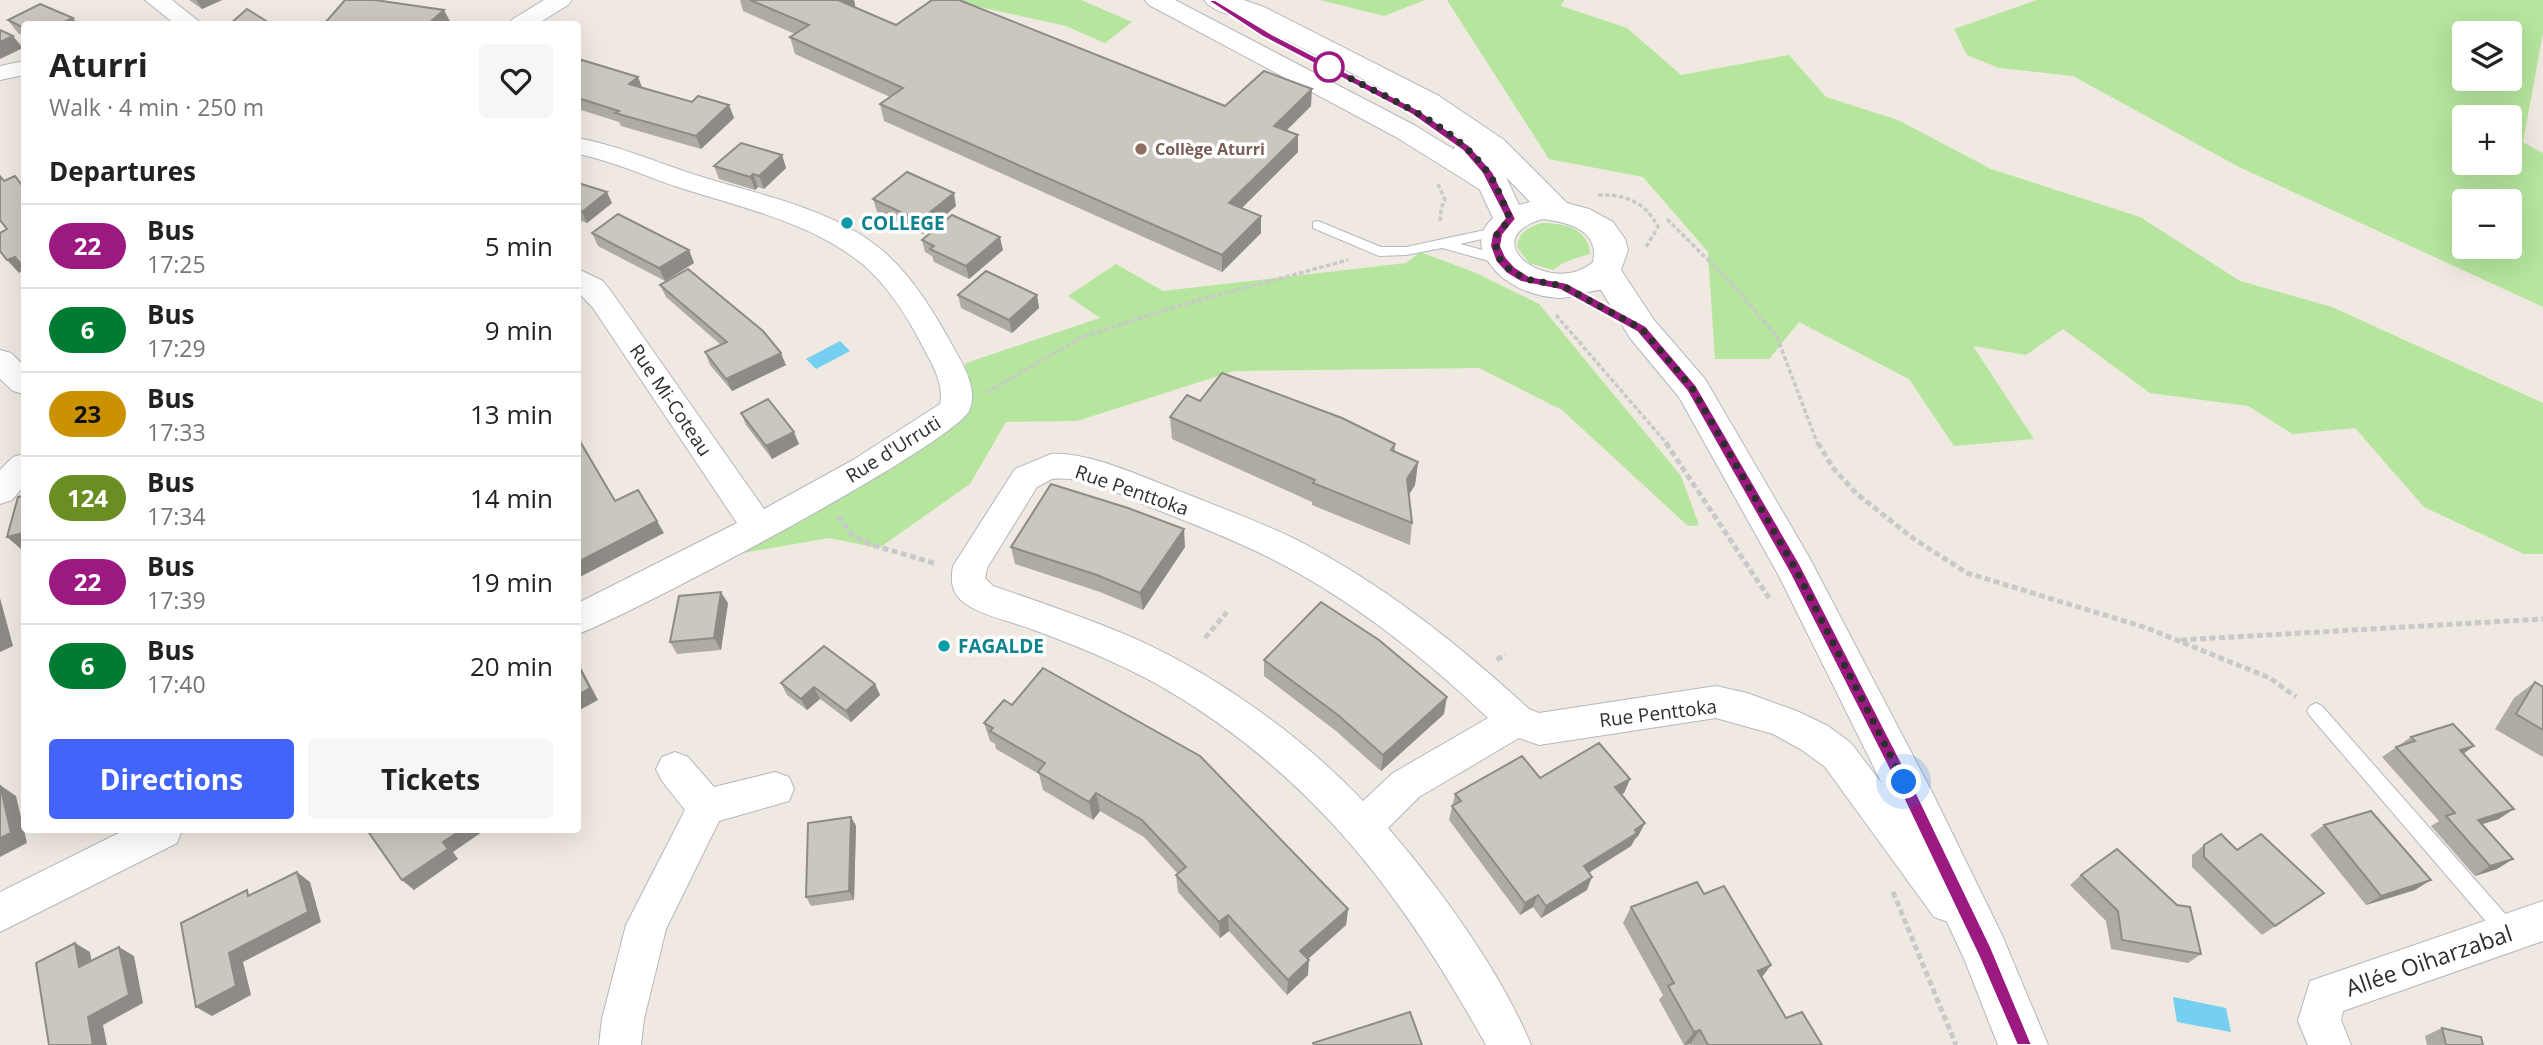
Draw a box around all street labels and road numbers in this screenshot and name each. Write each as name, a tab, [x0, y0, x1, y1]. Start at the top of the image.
street label: Rue Mi-Coteau	[624, 339, 718, 461]
street label: Rue d'Urruti	[841, 410, 945, 488]
street label: Rue Penttoka	[1072, 458, 1192, 522]
street label: Rue Penttoka	[1598, 693, 1718, 733]
street label: Allée Oiharzabal	[2341, 917, 2516, 1004]

